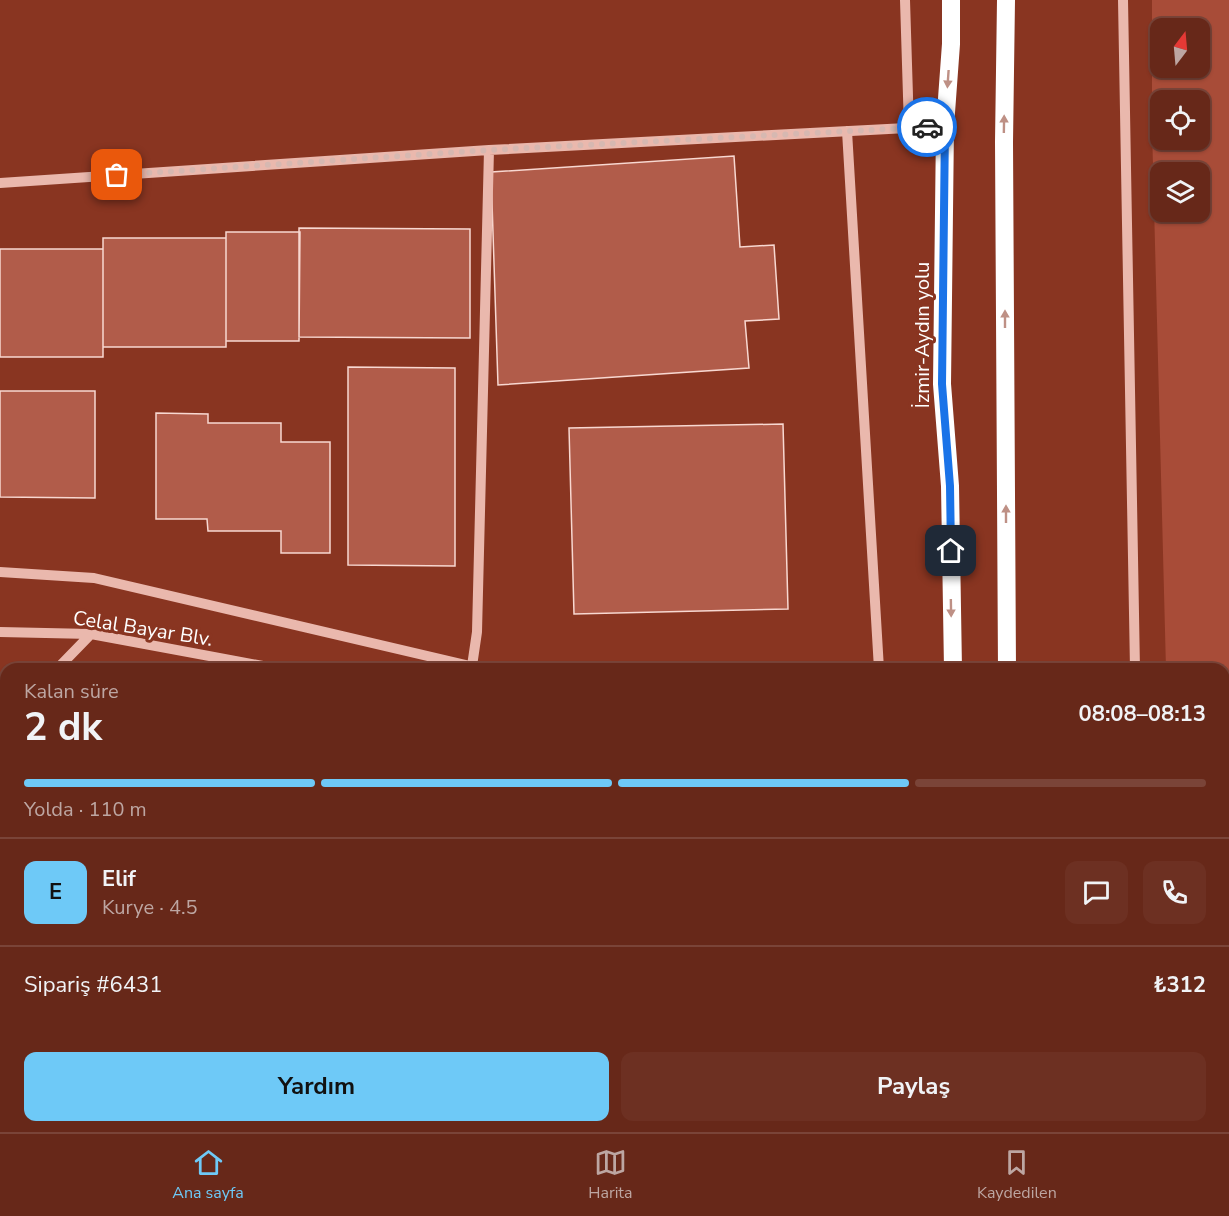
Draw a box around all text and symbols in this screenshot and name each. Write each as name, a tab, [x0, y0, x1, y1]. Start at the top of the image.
north arrow	[1150, 18, 1210, 78]
map controls	[1150, 18, 1210, 222]
one-way arrow	[944, 70, 953, 89]
button: locate	[1150, 90, 1210, 150]
courier	[897, 97, 957, 157]
icon: car	[911, 111, 944, 144]
one-way arrow	[999, 114, 1009, 133]
pin	[91, 149, 142, 200]
icon: bag	[100, 158, 133, 191]
button: layers	[1150, 162, 1210, 222]
street label: İzmir-Aydın yolu	[909, 262, 936, 408]
one-way arrow	[1000, 309, 1010, 328]
one-way arrow	[1001, 504, 1011, 523]
pin	[925, 525, 976, 576]
icon: home	[934, 534, 967, 567]
one-way arrow	[946, 598, 956, 617]
street label: Celal Bayar Blv.	[71, 604, 215, 653]
text: Kalan süre	[24, 678, 119, 705]
text: 08:08–08:13	[1078, 699, 1206, 729]
text: 2 dk	[24, 701, 102, 754]
text: Yolda · 110 m	[24, 796, 147, 823]
button: chat	[1065, 861, 1128, 924]
button: phone	[1143, 861, 1206, 924]
text: Elif	[102, 864, 136, 894]
text: E	[49, 877, 62, 907]
text: Kurye · 4.5	[102, 894, 197, 921]
text: Sipariş #6431	[24, 970, 162, 1000]
text: ₺312	[1153, 970, 1206, 1000]
button: Yardım	[24, 1052, 609, 1121]
button: Paylaş	[621, 1052, 1206, 1121]
tab: Ana sayfa	[172, 1146, 244, 1204]
tab: Harita	[588, 1146, 632, 1204]
tab: Kaydedilen	[977, 1146, 1057, 1204]

